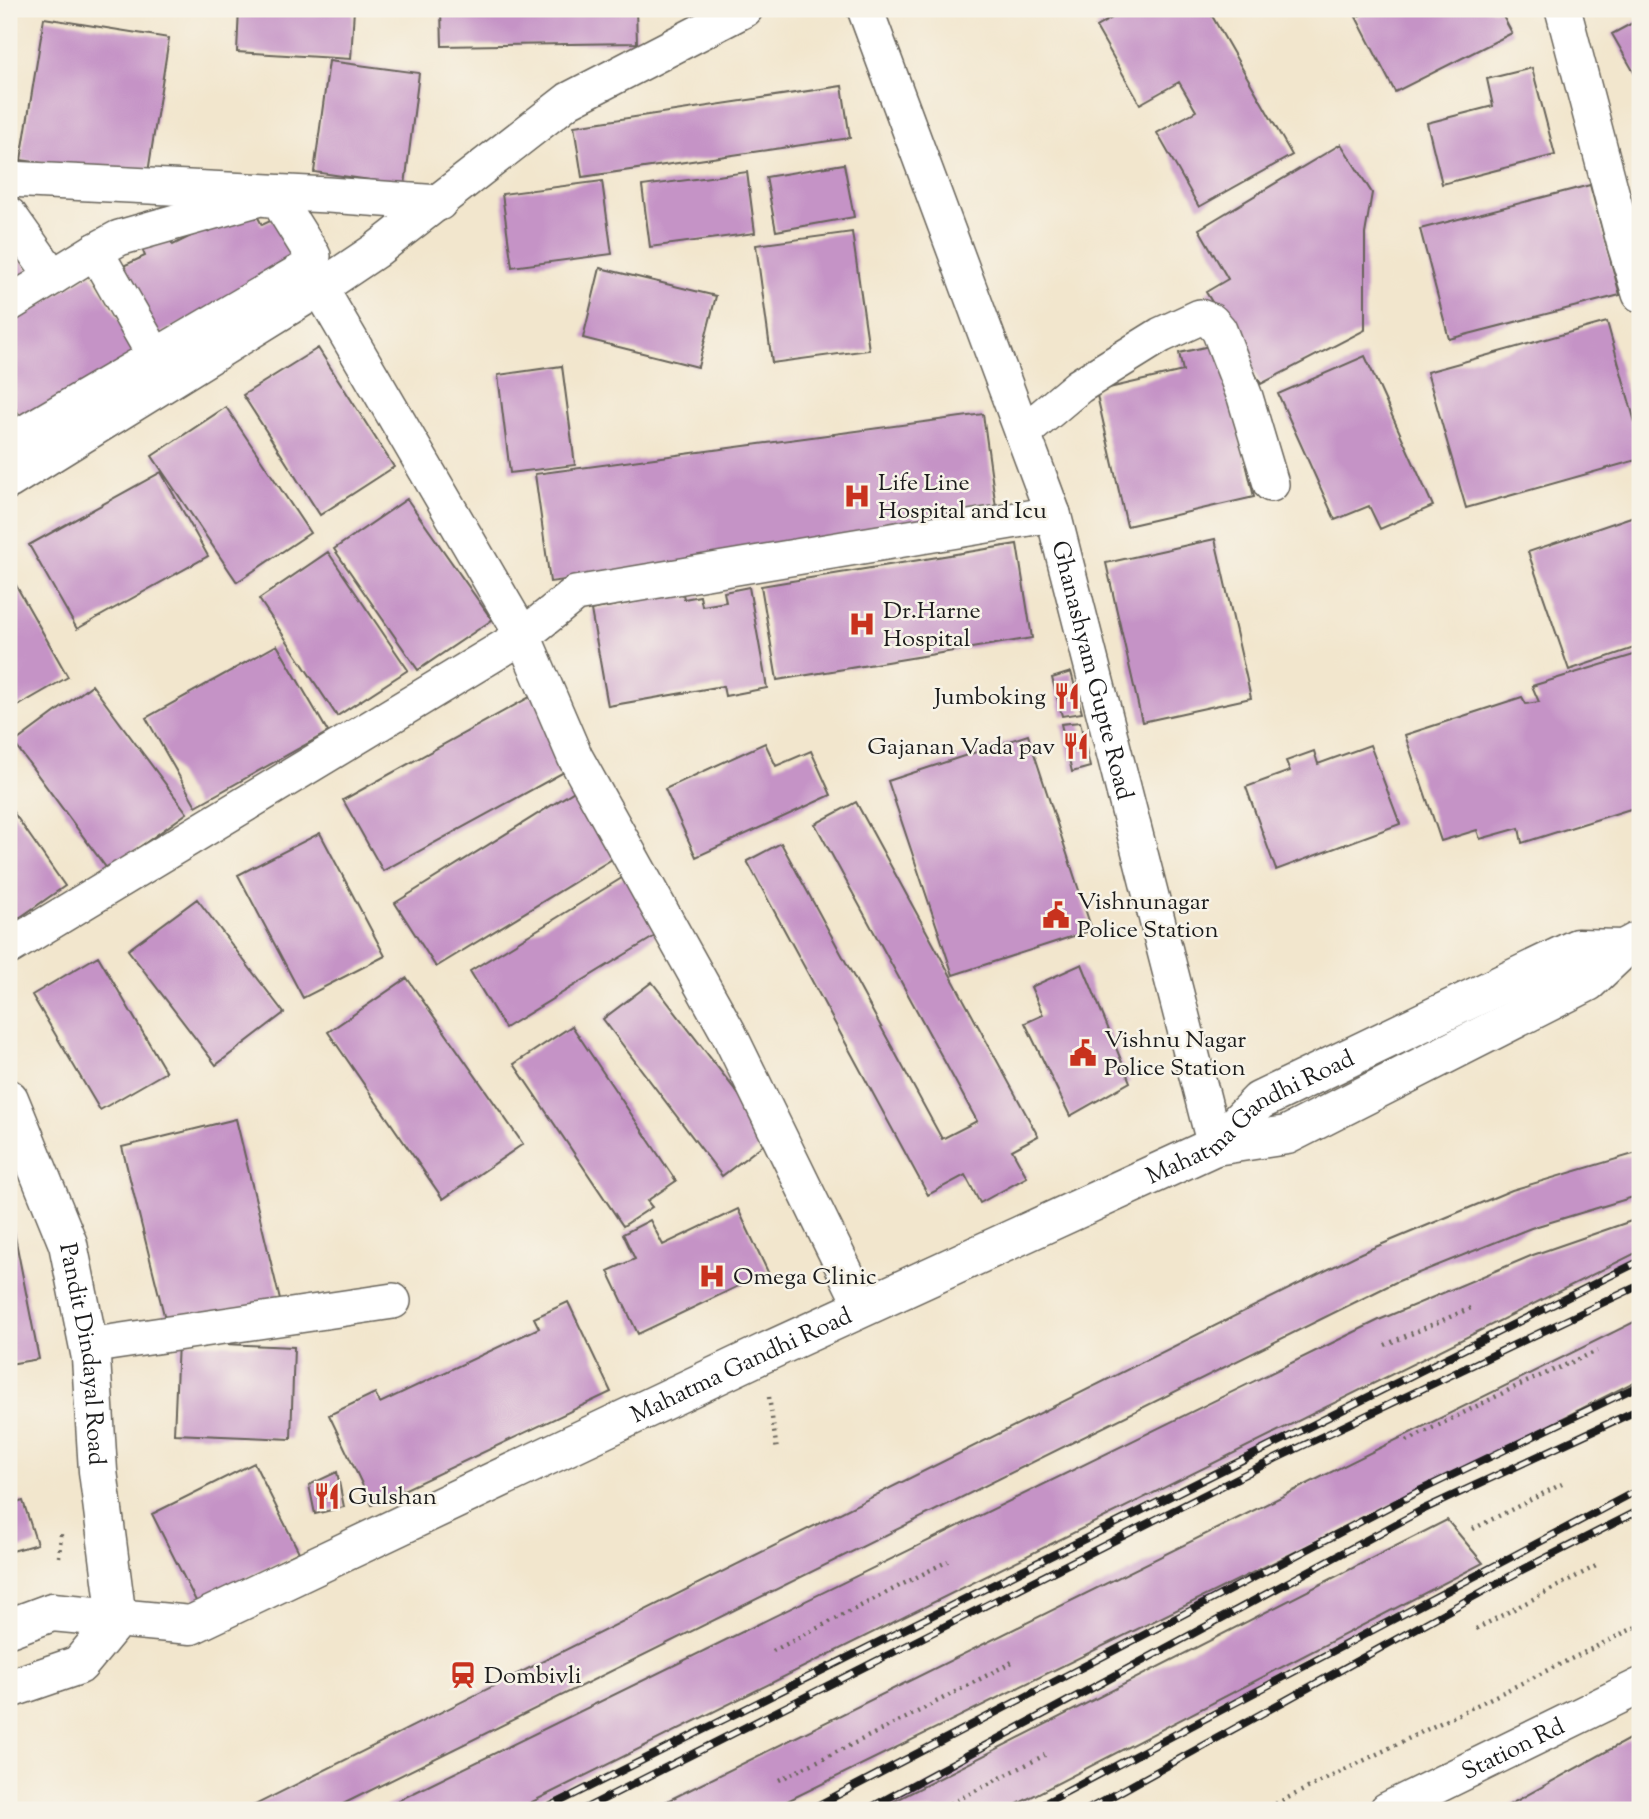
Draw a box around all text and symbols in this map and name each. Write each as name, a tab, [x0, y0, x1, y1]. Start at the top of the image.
place label: Life Line Hospital and Icu	[878, 467, 1047, 529]
hospital icon: Life Line Hospital and Icu	[842, 481, 872, 511]
street label: Ghanashyam Gupte Road	[1042, 537, 1141, 804]
place label: Dr.Harne Hospital	[883, 595, 981, 657]
hospital icon: Dr.Harne Hospital	[847, 609, 877, 639]
place label: Jumboking	[932, 681, 1046, 715]
restaurant icon: Jumboking	[1052, 681, 1082, 711]
place label: Gajanan Vada pav	[867, 731, 1055, 765]
restaurant icon: Gajanan Vada pav	[1061, 731, 1091, 761]
place label: Vishnunagar Police Station	[1077, 886, 1219, 948]
public building icon: Vishnunagar Police Station	[1041, 900, 1071, 930]
place label: Vishnu Nagar Police Station	[1104, 1024, 1246, 1086]
public building icon: Vishnu Nagar Police Station	[1068, 1038, 1098, 1068]
street label: Mahatma Gandhi Road	[1141, 1042, 1361, 1194]
street label: Pandit Dindayal Road	[49, 1240, 113, 1467]
hospital icon: Omega Clinic	[697, 1261, 727, 1291]
place label: Omega Clinic	[733, 1261, 877, 1295]
street label: Mahatma Gandhi Road	[626, 1300, 858, 1433]
restaurant icon: Gulshan	[312, 1481, 342, 1511]
place label: Gulshan	[348, 1481, 437, 1515]
station icon: Dombivli	[448, 1660, 478, 1690]
place label: Dombivli	[484, 1660, 582, 1694]
street label: Station Rd	[1456, 1710, 1571, 1790]

